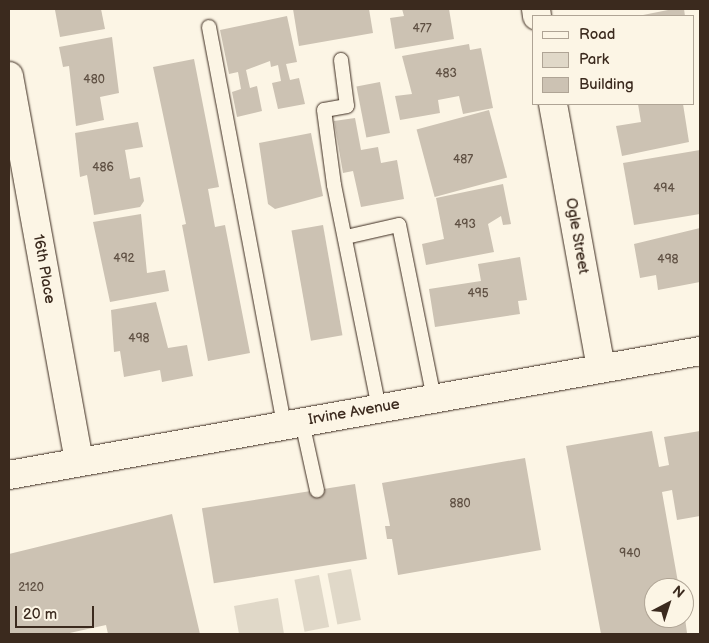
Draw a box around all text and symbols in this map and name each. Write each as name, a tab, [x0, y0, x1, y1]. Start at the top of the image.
legend	[532, 15, 694, 105]
house number: 477	[412, 22, 432, 36]
text: Road	[579, 25, 615, 44]
text: Park	[579, 50, 609, 69]
house number: 483	[435, 67, 457, 81]
house number: 480	[83, 73, 105, 87]
text: Building	[579, 75, 634, 94]
house number: 487	[453, 153, 473, 167]
house number: 486	[92, 161, 114, 175]
house number: 494	[653, 182, 675, 196]
street label: Ogle Street	[561, 196, 593, 276]
house number: 493	[454, 218, 476, 232]
street label: 16th Place	[29, 233, 59, 305]
house number: 492	[113, 252, 135, 266]
house number: 498	[657, 253, 679, 267]
house number: 495	[467, 287, 489, 301]
house number: 498	[128, 332, 150, 346]
street label: Irvine Avenue	[307, 395, 401, 429]
house number: 880	[449, 497, 471, 511]
house number: 940	[619, 547, 641, 561]
north arrow	[644, 578, 694, 628]
house number: 2120	[18, 581, 44, 595]
text: N	[669, 582, 688, 602]
scale bar	[18, 596, 96, 628]
text: 20 m	[23, 605, 57, 624]

